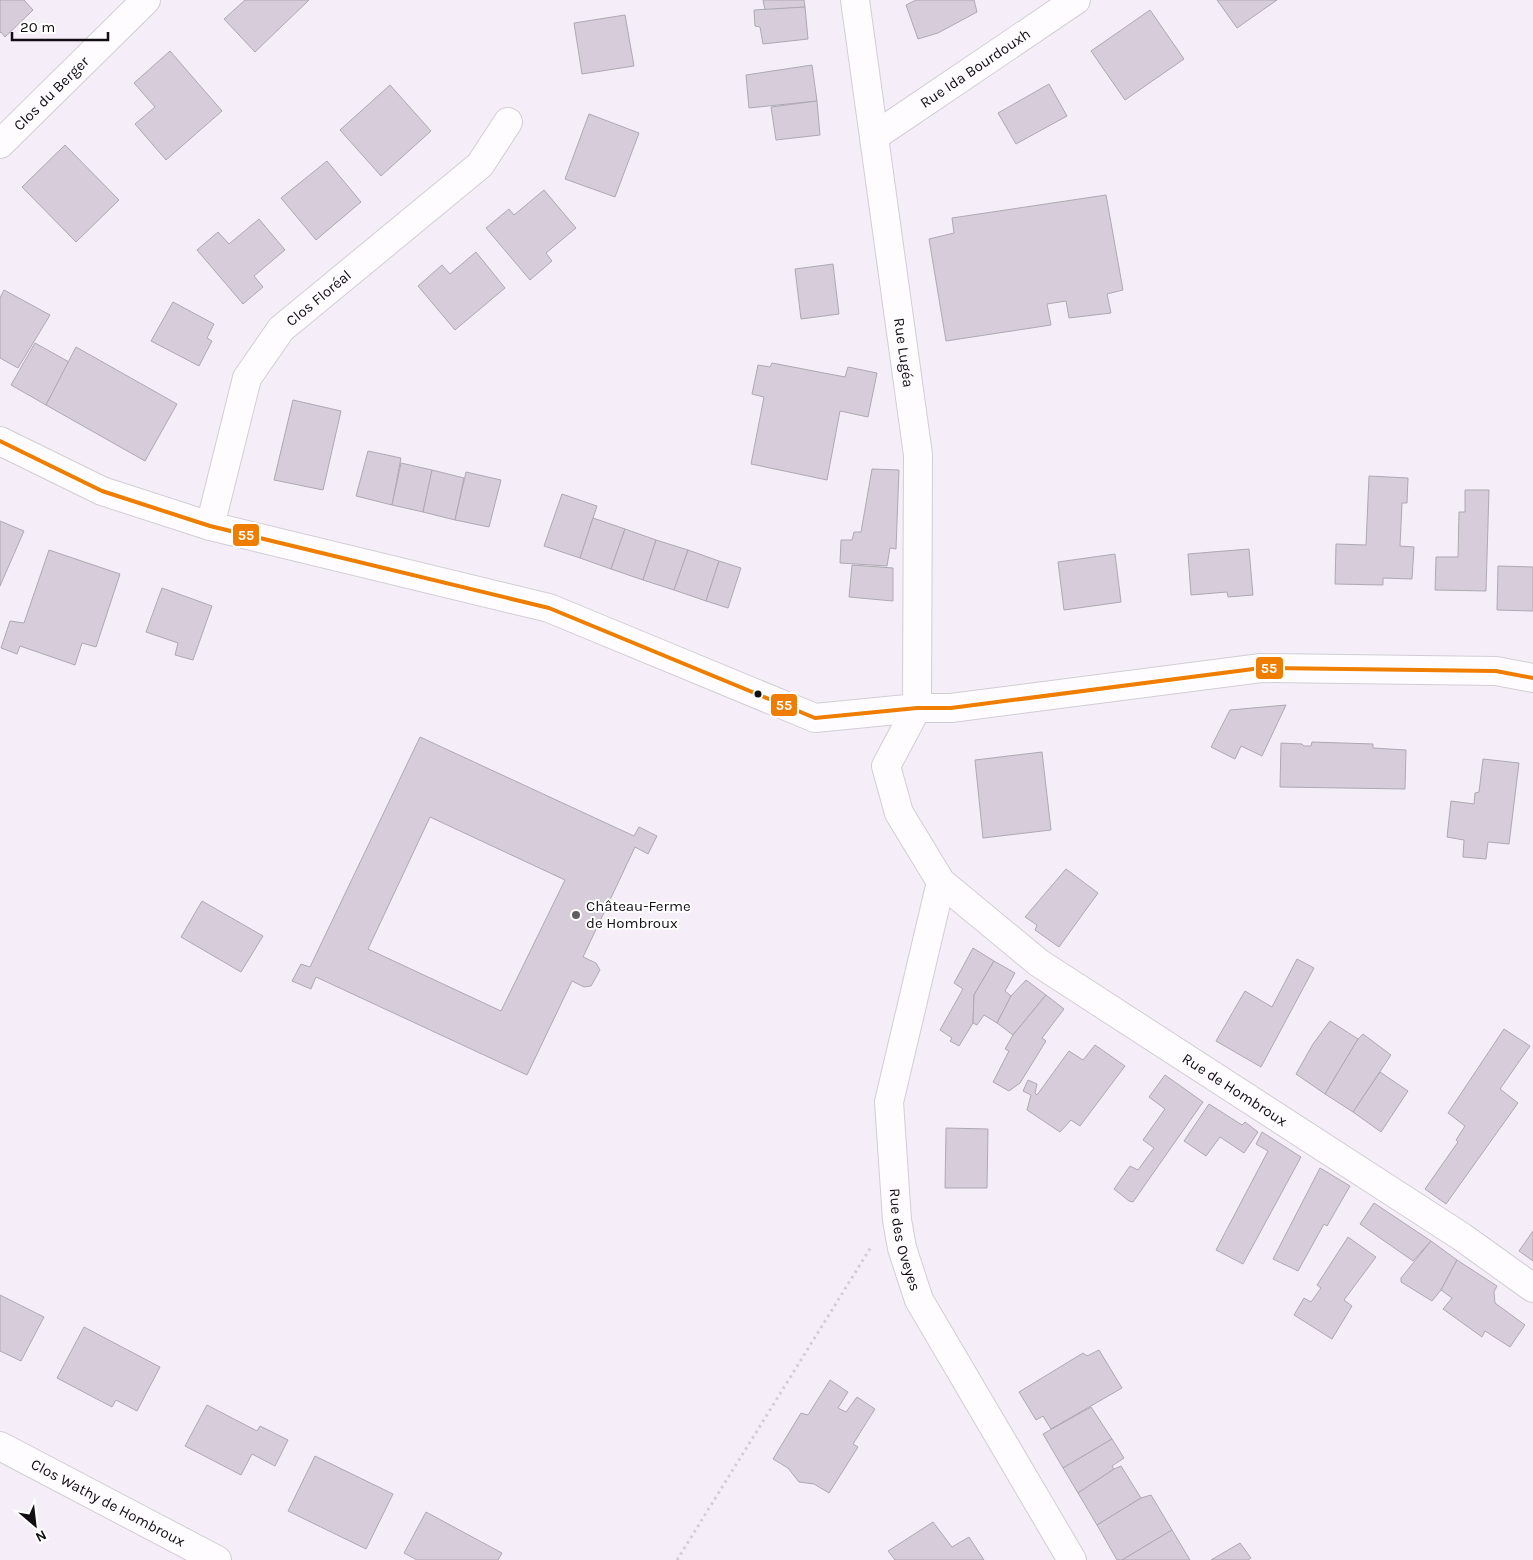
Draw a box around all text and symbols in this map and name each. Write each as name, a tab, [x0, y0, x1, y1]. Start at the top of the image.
scale bar	[12, 10, 109, 42]
text: 20 m	[20, 18, 55, 36]
street label: Rue Ida Bourdouxh	[917, 24, 1034, 112]
street label: Clos du Berger	[10, 52, 93, 134]
street label: Clos Floréal	[282, 266, 355, 330]
street label: Rue Lugéa	[890, 317, 918, 389]
line badge: 55	[232, 523, 260, 547]
text: 55	[238, 527, 254, 544]
line badge: 55	[1255, 656, 1284, 680]
text: 55	[1261, 660, 1277, 677]
unlabelled marker	[753, 689, 763, 699]
line badge: 55	[770, 693, 798, 717]
text: 55	[776, 697, 792, 714]
place label: Château-Ferme de Hombroux	[586, 897, 691, 932]
marker: Château-Ferme de Hombroux	[570, 909, 582, 921]
street label: Rue de Hombroux	[1179, 1049, 1291, 1130]
street label: Rue des Oveyes	[886, 1188, 924, 1293]
street label: Clos Wathy de Hombroux	[28, 1455, 188, 1551]
north arrow	[10, 1500, 60, 1550]
text: N	[32, 1526, 49, 1546]

